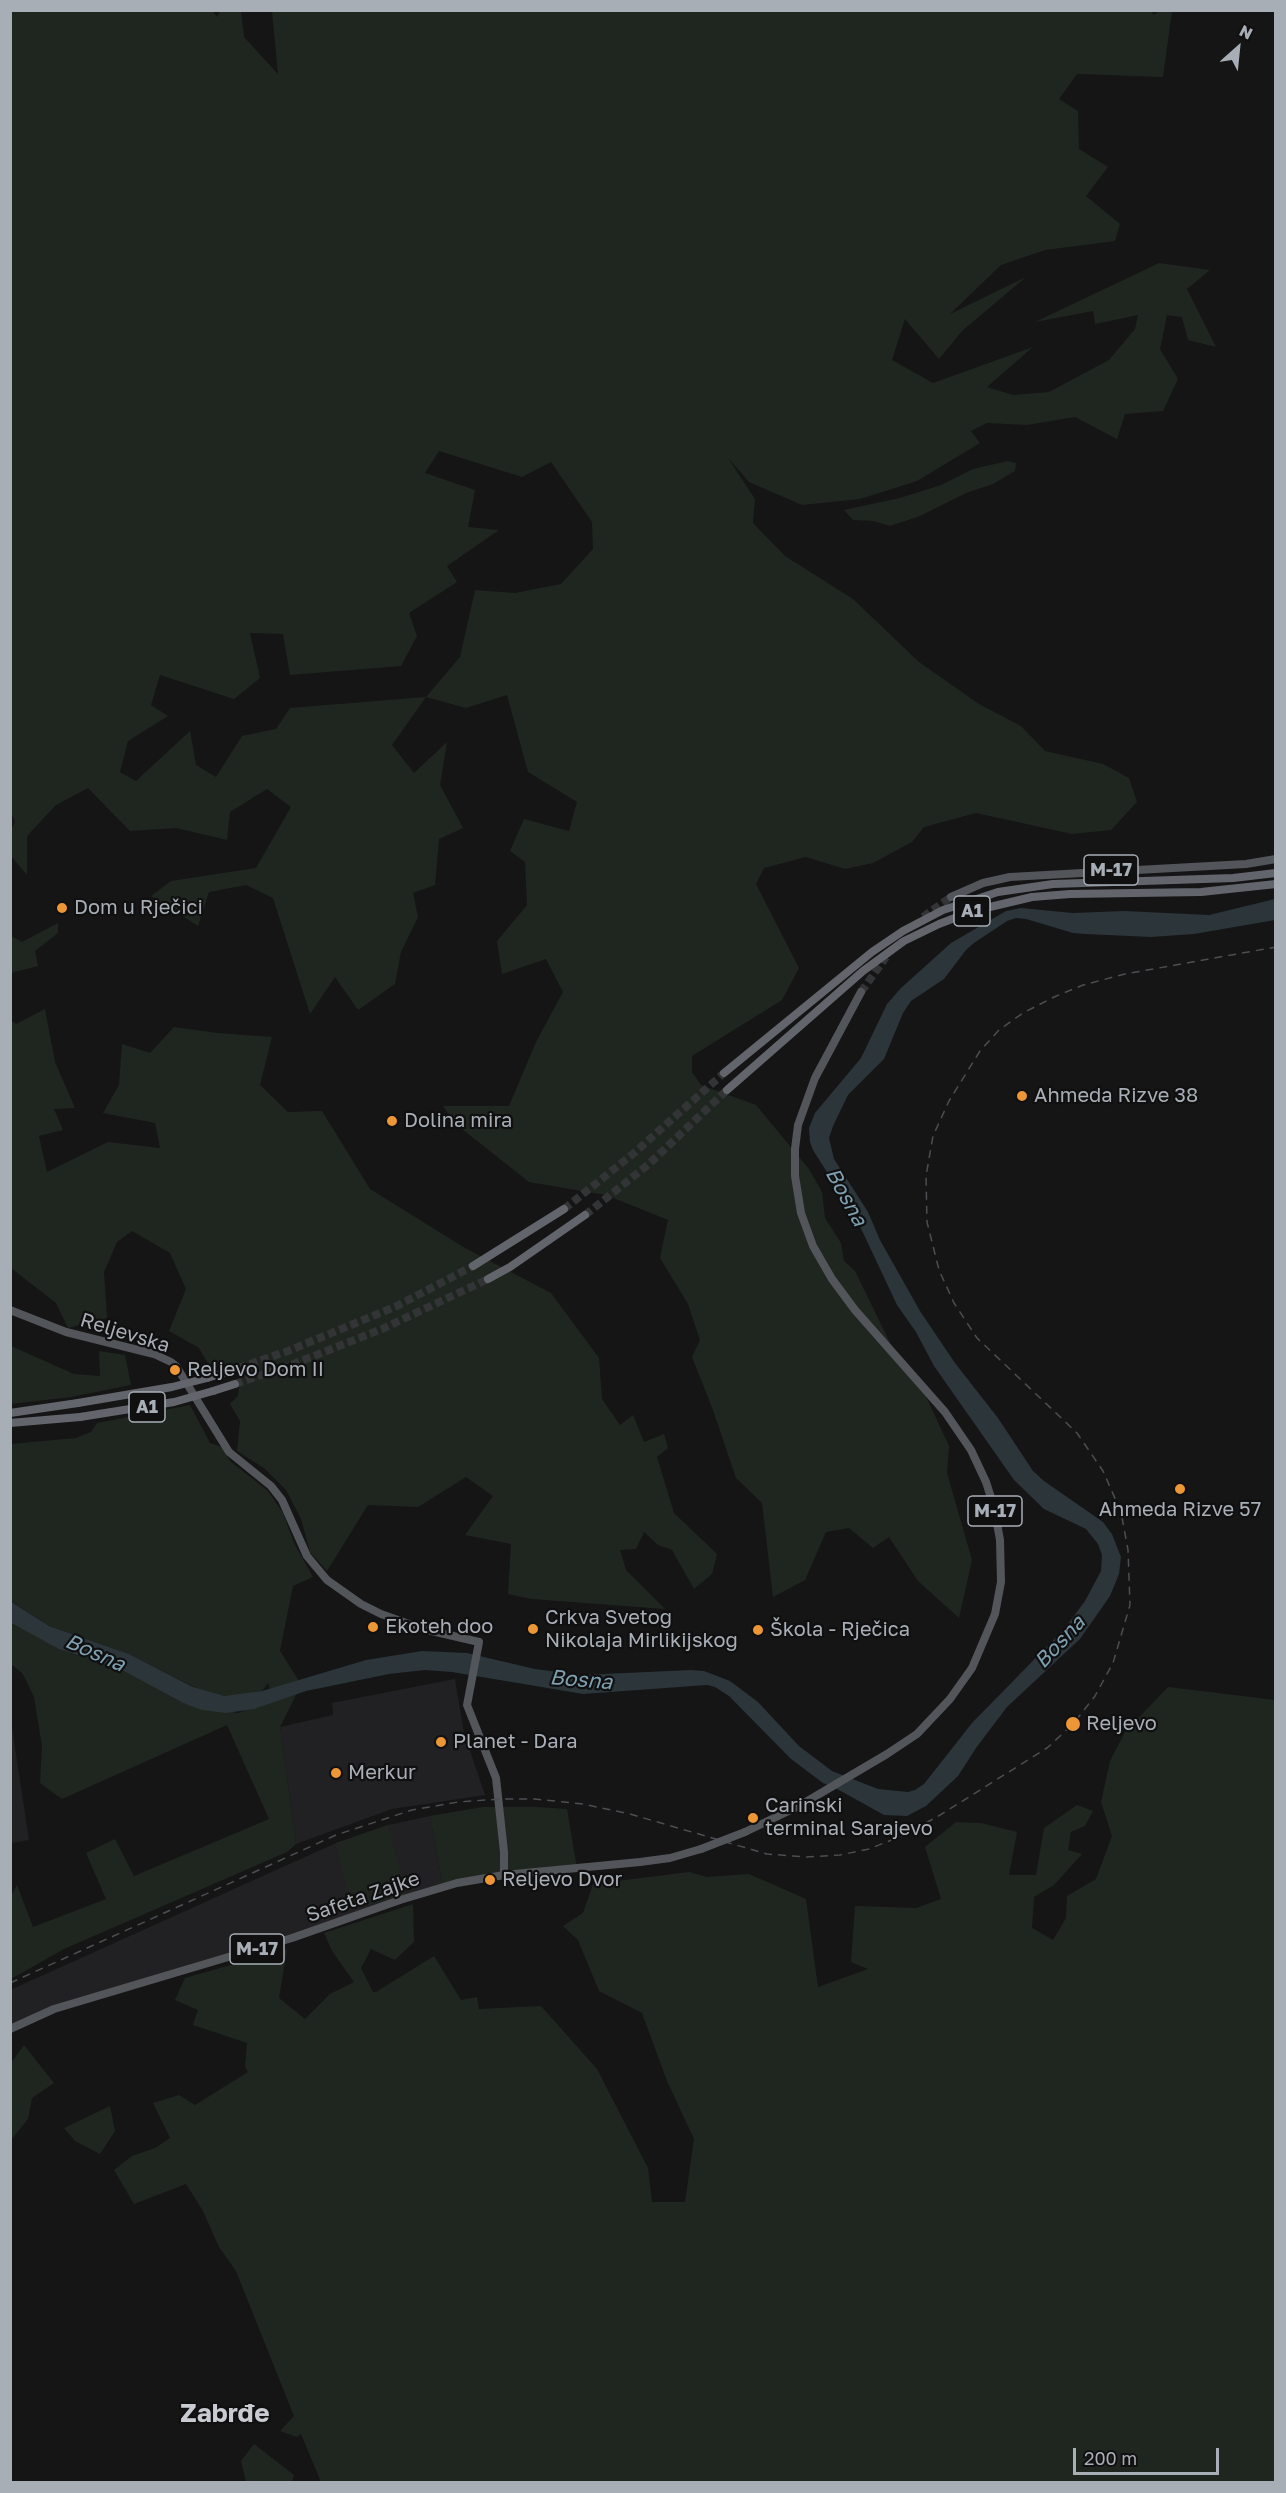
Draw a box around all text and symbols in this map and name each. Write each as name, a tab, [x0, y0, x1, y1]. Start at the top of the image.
north arrow	[1208, 18, 1268, 78]
text: N	[1236, 20, 1256, 44]
road number: M-17	[1084, 855, 1138, 885]
place label: Dom u Rječici	[74, 896, 203, 920]
road number: A1	[954, 896, 990, 926]
marker: Dom u Rječici	[55, 901, 69, 915]
place label: Ahmeda Rizve 38	[1034, 1084, 1198, 1108]
marker: Ahmeda Rizve 38	[1015, 1089, 1029, 1103]
place label: Dolina mira	[404, 1109, 512, 1133]
marker: Dolina mira	[385, 1114, 399, 1128]
water label: Bosna	[820, 1164, 872, 1230]
street label: Reljevska	[77, 1308, 173, 1358]
place label: Reljevo Dom II	[187, 1358, 324, 1382]
marker: Reljevo Dom II	[168, 1363, 182, 1377]
road number: A1	[129, 1392, 165, 1422]
marker: Ahmeda Rizve 57	[1173, 1482, 1187, 1496]
road number: M-17	[968, 1496, 1022, 1526]
place label: Ahmeda Rizve 57	[1099, 1498, 1261, 1522]
place label: Crkva Svetog Nikolaja Mirlikijskog	[545, 1606, 738, 1653]
water label: Bosna	[1029, 1611, 1091, 1673]
place label: Ekoteh doo	[385, 1615, 493, 1639]
place label: Škola - Rječica	[770, 1618, 910, 1642]
marker: Ekoteh doo	[366, 1620, 380, 1634]
marker: Crkva Svetog Nikolaja Mirlikijskog	[526, 1622, 540, 1636]
marker: Škola - Rječica	[751, 1623, 765, 1637]
water label: Bosna	[61, 1629, 129, 1677]
water label: Bosna	[549, 1665, 613, 1695]
place label: Reljevo	[1086, 1712, 1157, 1736]
marker: Reljevo	[1064, 1715, 1082, 1733]
place label: Planet - Dara	[453, 1730, 577, 1754]
marker: Planet - Dara	[434, 1735, 448, 1749]
place label: Merkur	[348, 1761, 416, 1785]
marker: Merkur	[329, 1766, 343, 1780]
place label: Carinski terminal Sarajevo	[765, 1794, 933, 1841]
marker: Carinski terminal Sarajevo	[746, 1811, 760, 1825]
street label: Safeta Zajke	[303, 1866, 423, 1928]
place label: Reljevo Dvor	[502, 1868, 622, 1892]
marker: Reljevo Dvor	[483, 1873, 497, 1887]
road number: M-17	[230, 1934, 284, 1964]
district label: Zabrđe	[180, 2398, 270, 2430]
scale bar	[1076, 2436, 1222, 2474]
text: 200 m	[1084, 2447, 1137, 2469]

